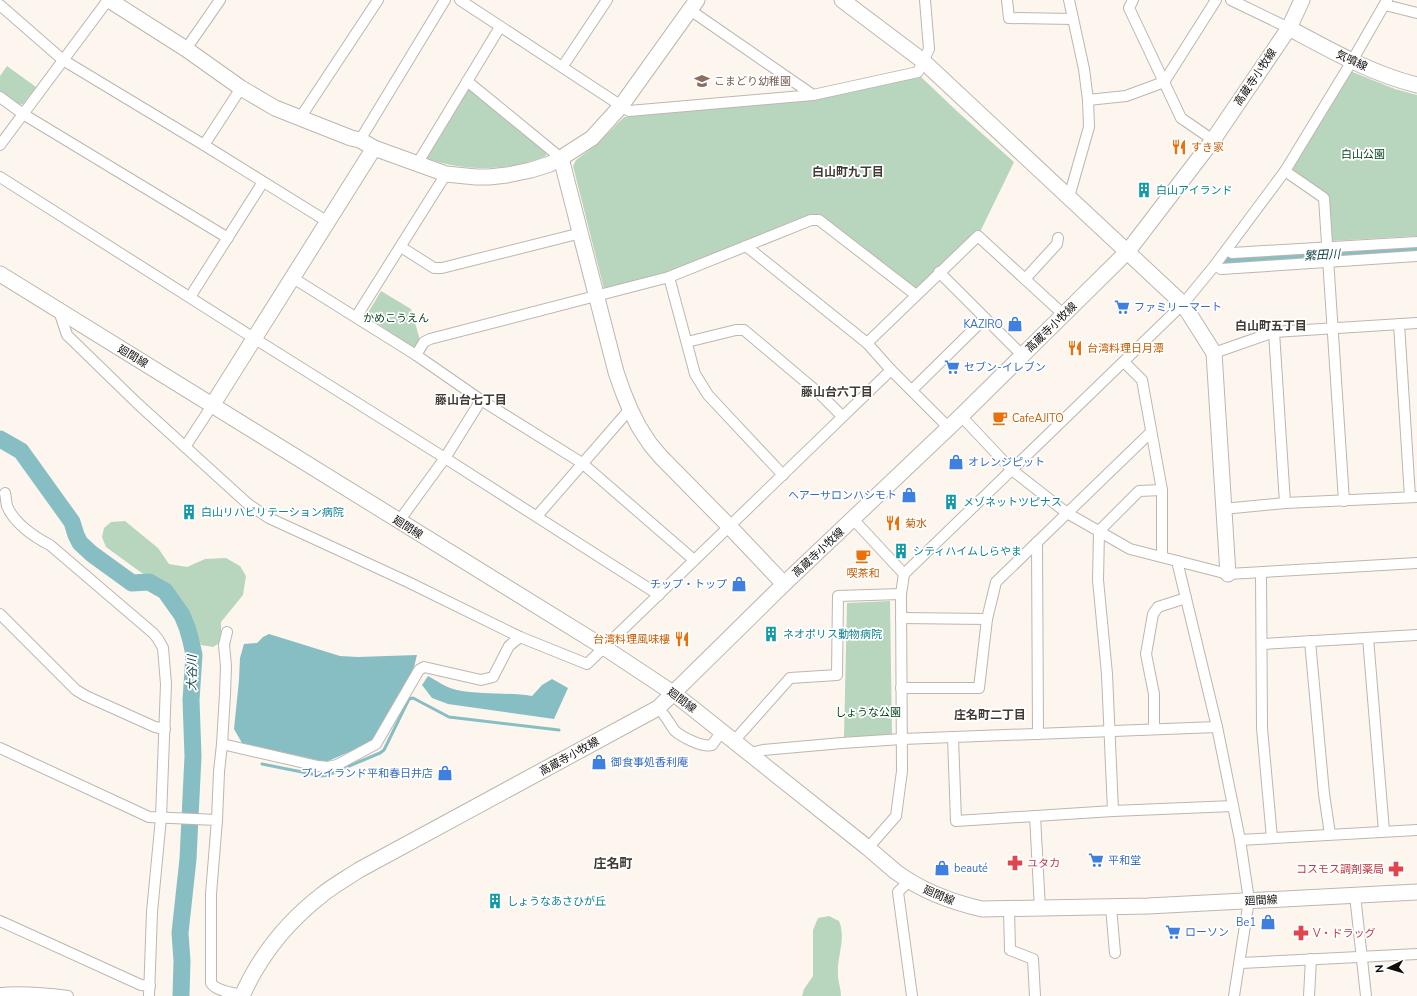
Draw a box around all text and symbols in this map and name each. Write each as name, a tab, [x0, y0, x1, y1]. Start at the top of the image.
street label: 高蔵寺小牧線	[1231, 46, 1280, 109]
street label: 気噴線	[1334, 47, 1370, 74]
school or university icon: こまどり幼稚園	[693, 72, 711, 90]
place label: こまどり幼稚園	[714, 74, 791, 89]
restaurant icon: すき家	[1170, 138, 1188, 156]
place label: すき家	[1191, 140, 1224, 155]
park label: 白山公園	[1341, 147, 1385, 162]
district label: 白山町九丁目	[812, 164, 884, 180]
building icon: 白山アイランド	[1135, 181, 1153, 199]
place label: 白山アイランド	[1156, 183, 1232, 198]
water label: 繁田川	[1304, 246, 1342, 264]
supermarket icon: ファミリーマート	[1113, 298, 1131, 316]
street label: 高蔵寺小牧線	[1022, 299, 1080, 356]
place label: ファミリーマート	[1134, 300, 1222, 315]
park label: かめこうえん	[363, 311, 429, 326]
shop icon: KAZIRO	[1006, 315, 1024, 333]
place label: KAZIRO	[963, 317, 1003, 332]
district label: 白山町五丁目	[1235, 318, 1307, 334]
restaurant icon: 台湾料理日月潭	[1066, 339, 1084, 357]
place label: 台湾料理日月潭	[1087, 341, 1164, 356]
street label: 廻間線	[115, 342, 151, 371]
supermarket icon: セブン-イレブン	[943, 358, 961, 376]
place label: セブン-イレブン	[964, 360, 1046, 375]
district label: 藤山台六丁目	[801, 384, 873, 400]
district label: 藤山台七丁目	[435, 392, 507, 408]
cafe icon: CafeAJITO	[991, 409, 1009, 427]
place label: CafeAJITO	[1012, 411, 1064, 426]
shop icon: オレンジピット	[947, 453, 965, 471]
place label: オレンジピット	[968, 455, 1045, 470]
shop icon: ヘアーサロンハシモト	[900, 486, 918, 504]
place label: ヘアーサロンハシモト	[788, 488, 897, 503]
building icon: メゾネットツピナス	[942, 493, 960, 511]
place label: メゾネットツピナス	[963, 495, 1062, 510]
building icon: 白山リハビリテーション病院	[180, 503, 198, 521]
place label: 白山リハビリテーション病院	[201, 505, 344, 520]
street label: 廻間線	[390, 512, 426, 543]
restaurant icon: 菊水	[884, 514, 902, 532]
place label: 菊水	[905, 516, 927, 531]
street label: 高蔵寺小牧線	[789, 524, 848, 580]
building icon: シティハイムしらやま	[892, 542, 910, 560]
place label: シティハイムしらやま	[913, 544, 1022, 559]
cafe icon: 喫茶和	[854, 547, 872, 565]
place label: 喫茶和	[847, 566, 880, 581]
shop icon: チップ・トップ	[730, 575, 748, 593]
place label: チップ・トップ	[650, 577, 727, 592]
building icon: ネオポリス動物病院	[762, 625, 780, 643]
place label: ネオポリス動物病院	[783, 627, 882, 642]
restaurant icon: 台湾料理風味樓	[673, 630, 691, 648]
place label: 台湾料理風味樓	[593, 632, 670, 647]
water label: 大谷川	[184, 653, 200, 691]
street label: 廻間線	[664, 684, 699, 716]
park label: しょうな公園	[835, 705, 901, 720]
district label: 庄名町二丁目	[954, 707, 1026, 723]
street label: 高蔵寺小牧線	[537, 734, 602, 779]
shop icon: 御食事処香利庵	[590, 753, 608, 771]
place label: 御食事処香利庵	[610, 755, 688, 770]
shop icon: プレイランド平和春日井店	[436, 764, 454, 782]
place label: プレイランド平和春日井店	[301, 766, 433, 781]
supermarket icon: 平和堂	[1087, 851, 1105, 869]
place label: 平和堂	[1108, 853, 1141, 868]
pharmacy icon: ユタカ	[1006, 854, 1024, 872]
district label: 庄名町	[593, 855, 633, 873]
place label: ユタカ	[1027, 856, 1060, 871]
shop icon: beauté	[933, 859, 951, 877]
pharmacy icon: コスモス調剤薬局	[1387, 860, 1405, 878]
place label: beauté	[954, 861, 988, 876]
place label: コスモス調剤薬局	[1296, 862, 1384, 877]
street label: 廻間線	[921, 882, 957, 909]
building icon: しょうなあさひが丘	[486, 892, 504, 910]
street label: 廻間線	[1244, 892, 1278, 909]
place label: しょうなあさひが丘	[507, 894, 606, 909]
shop icon: Be1	[1259, 913, 1277, 931]
place label: Be1	[1236, 915, 1256, 930]
supermarket icon: ローソン	[1164, 923, 1182, 941]
pharmacy icon: V・ドラッグ	[1292, 924, 1310, 942]
place label: ローソン	[1185, 925, 1229, 940]
place label: V・ドラッグ	[1312, 926, 1376, 941]
north arrow	[1369, 948, 1409, 988]
text: N	[1372, 964, 1387, 974]

